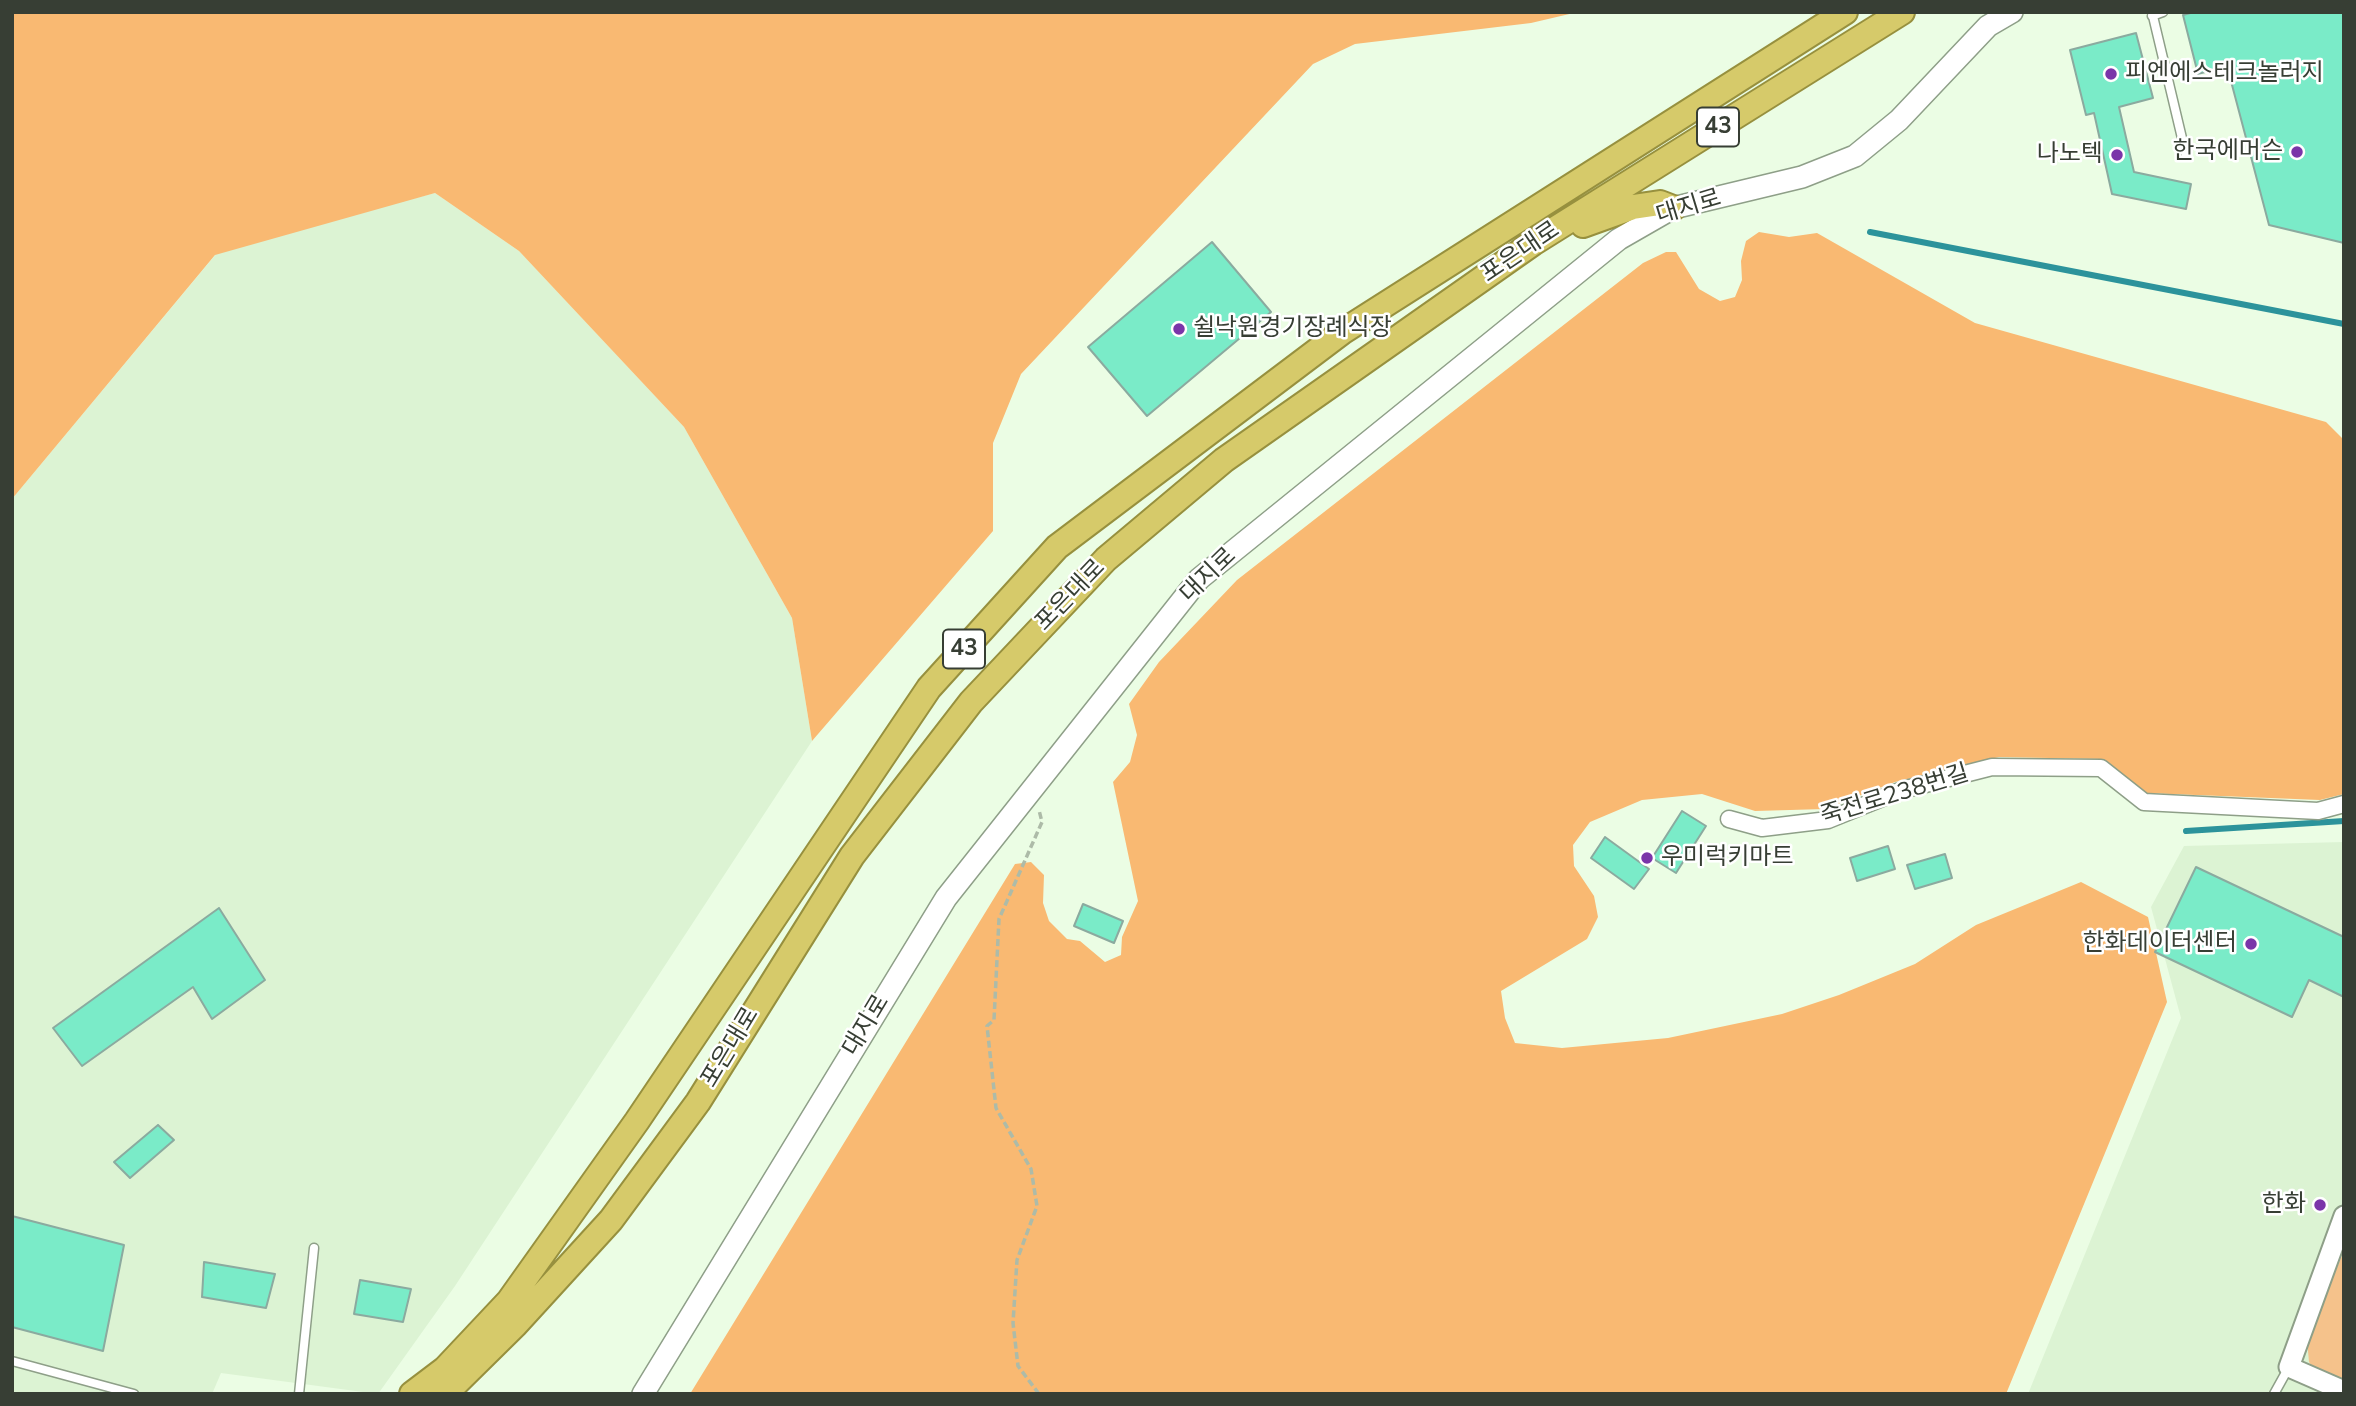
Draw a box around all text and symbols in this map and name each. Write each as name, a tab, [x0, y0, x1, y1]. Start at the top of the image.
place label: 피엔에스테크놀러지	[2125, 60, 2324, 88]
marker: 피엔에스테크놀러지	[2103, 66, 2119, 82]
road number: 43	[1697, 108, 1739, 146]
place label: 한국에머슨	[2173, 138, 2283, 166]
place label: 나노텍	[2037, 141, 2103, 169]
marker: 한국에머슨	[2289, 144, 2305, 160]
marker: 나노텍	[2109, 147, 2125, 163]
street label: 대지로	[1653, 185, 1725, 231]
street label: 포은대로	[1476, 216, 1566, 290]
place label: 쉴낙원경기장례식장	[1193, 315, 1392, 343]
marker: 쉴낙원경기장례식장	[1171, 321, 1187, 337]
street label: 대지로	[1175, 543, 1243, 609]
street label: 포은대로	[1030, 554, 1112, 638]
road number: 43	[943, 629, 985, 668]
street label: 죽전로238번길	[1817, 760, 1973, 832]
place label: 우미럭키마트	[1661, 844, 1793, 872]
marker: 우미럭키마트	[1639, 850, 1655, 866]
place label: 한화데이터센터	[2082, 930, 2237, 958]
marker: 한화데이터센터	[2243, 936, 2259, 952]
street label: 대지로	[838, 990, 896, 1062]
street label: 포은대로	[696, 1003, 766, 1093]
place label: 한화	[2262, 1191, 2306, 1219]
marker: 한화	[2312, 1197, 2328, 1213]

